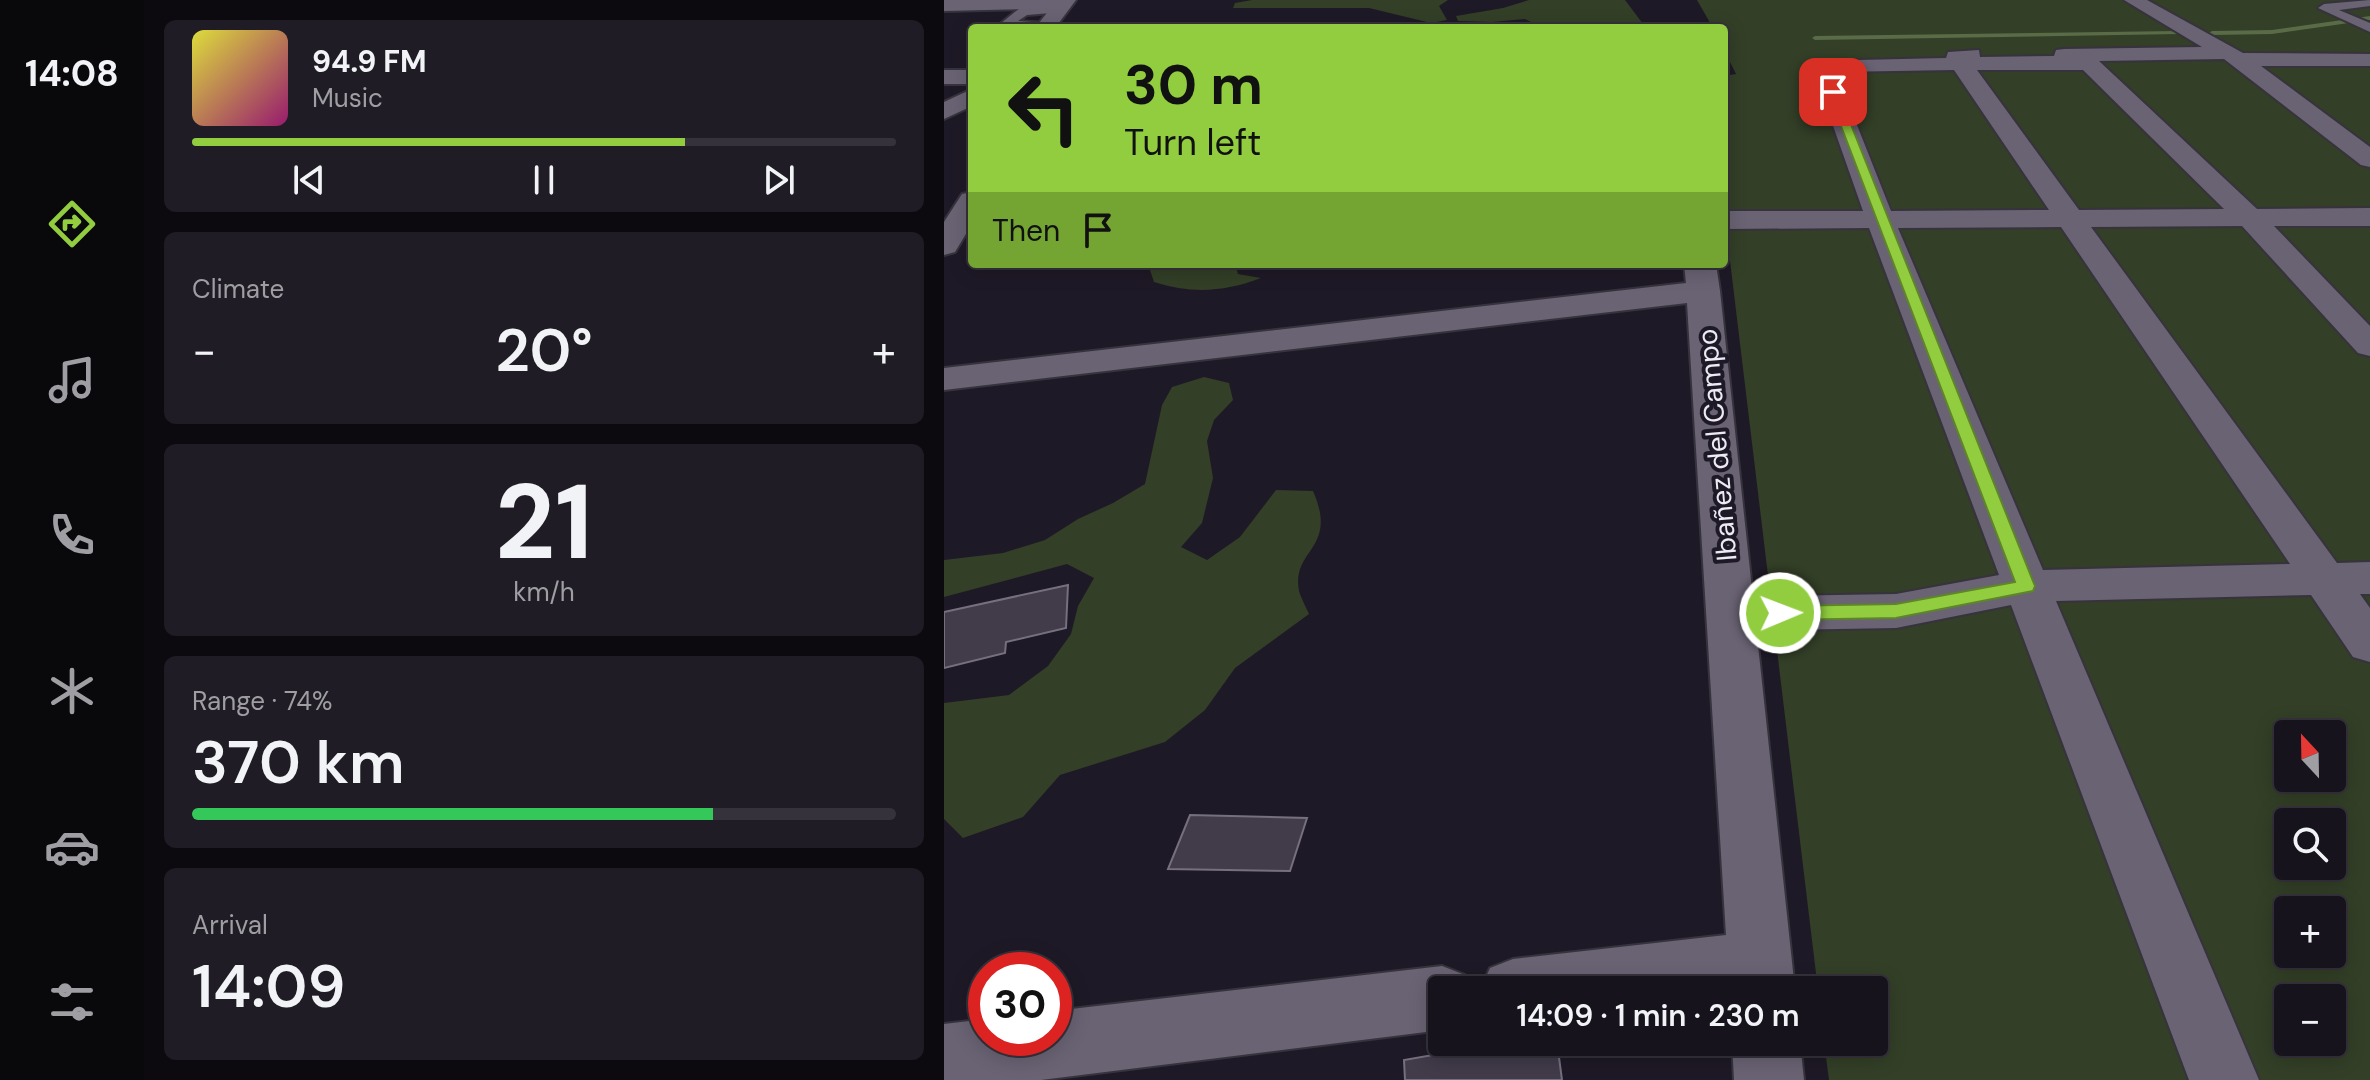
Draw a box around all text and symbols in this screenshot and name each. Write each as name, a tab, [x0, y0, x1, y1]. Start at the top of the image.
text: 94.9 FM	[312, 42, 427, 81]
text: 30 m	[1124, 48, 1263, 121]
text: 14:08	[25, 50, 119, 97]
icon: left	[992, 56, 1096, 160]
pin	[1799, 58, 1867, 126]
icon: arrive	[1811, 70, 1855, 114]
text: Music	[312, 81, 383, 115]
text: Turn left	[1124, 119, 1261, 166]
icon: previous	[287, 158, 331, 202]
icon: pause	[522, 158, 566, 202]
icon: next	[757, 158, 801, 202]
icon: directions	[44, 196, 100, 252]
icon: arrive	[1076, 208, 1120, 252]
text: Then	[992, 211, 1060, 250]
text: Climate	[192, 272, 284, 306]
text: 20°	[495, 311, 593, 390]
text: −	[192, 322, 216, 380]
text: +	[872, 322, 896, 380]
street label: Ibañez del Campo	[1688, 327, 1746, 563]
icon: music	[44, 352, 100, 408]
text: 21	[495, 455, 593, 590]
icon: phone	[44, 507, 100, 563]
position arrow	[1738, 571, 1822, 655]
text: km/h	[513, 575, 575, 609]
icon: climate	[44, 663, 100, 719]
text: Range · 74%	[192, 684, 332, 718]
north arrow	[2274, 720, 2346, 792]
map controls	[2274, 720, 2346, 1056]
text: 370 km	[192, 723, 404, 802]
button: search	[2274, 808, 2346, 880]
icon: car	[44, 819, 100, 875]
button: +	[2274, 896, 2346, 968]
text: Arrival	[192, 908, 268, 942]
text: 14:09	[192, 947, 345, 1026]
speed limit sign: 30	[968, 952, 1072, 1056]
icon: filters	[44, 974, 100, 1030]
button: −	[2274, 984, 2346, 1056]
text: 14:09 · 1 min · 230 m	[1516, 996, 1800, 1035]

